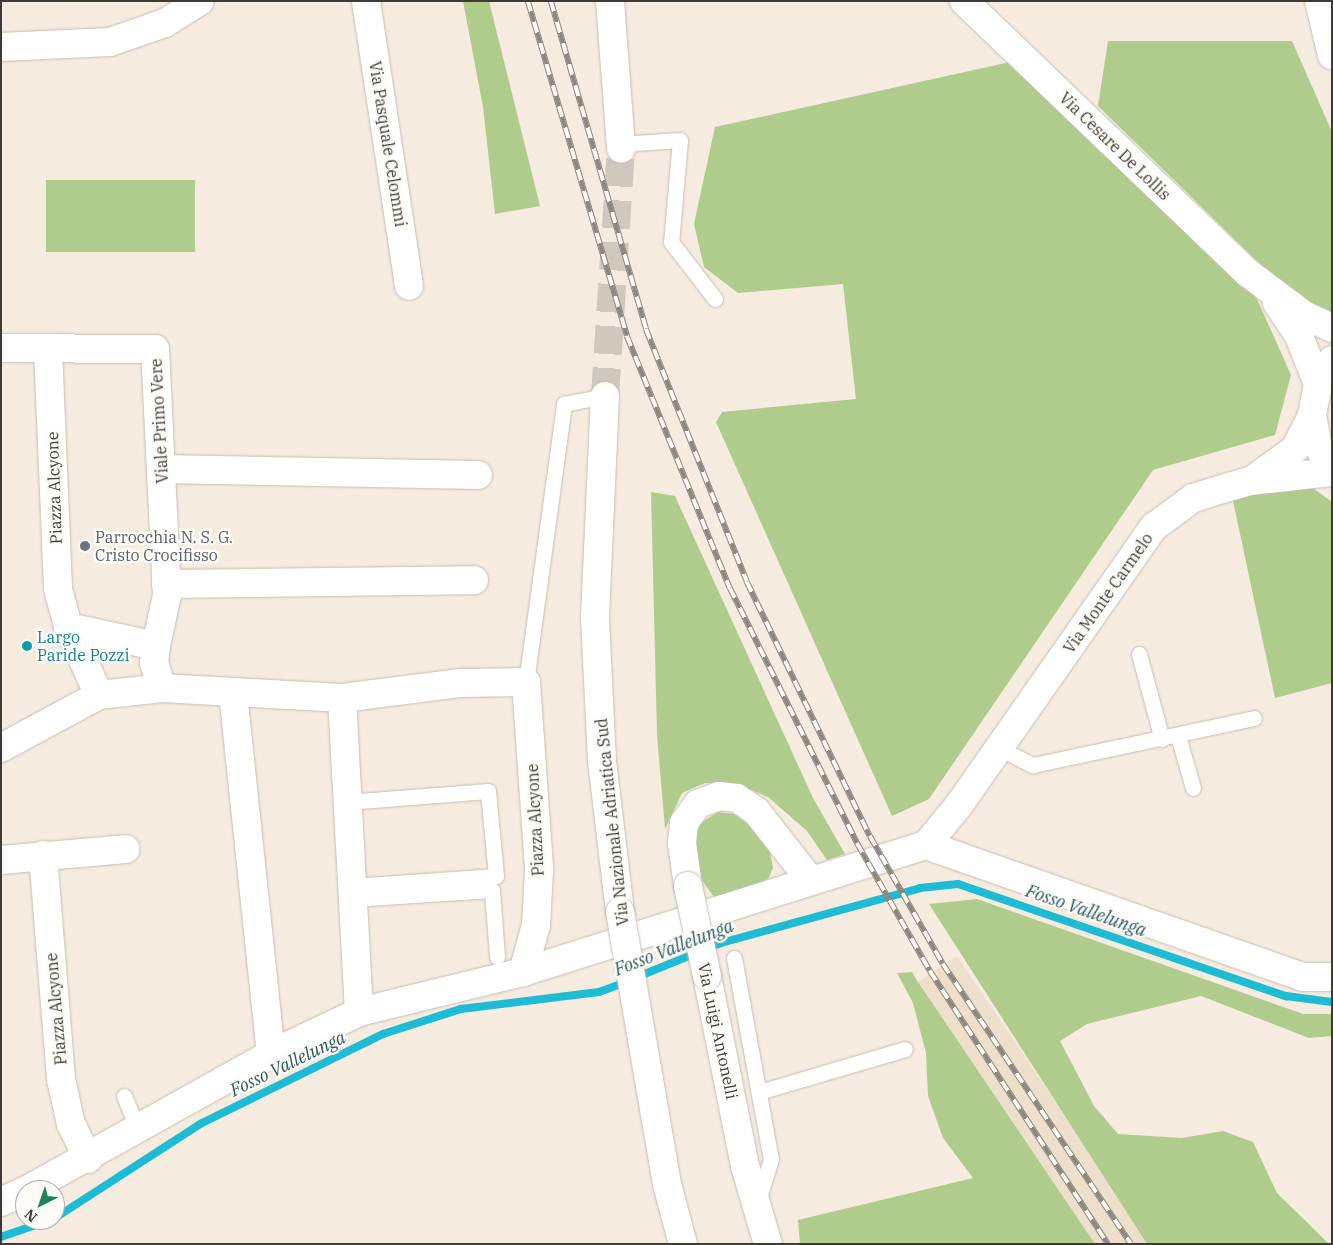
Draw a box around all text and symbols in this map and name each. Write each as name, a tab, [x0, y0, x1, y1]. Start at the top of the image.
street label: Via Pasquale Celommi	[365, 60, 411, 228]
street label: Via Cesare De Lollis	[1055, 88, 1175, 204]
street label: Viale Primo Vere	[146, 358, 172, 484]
street label: Piazza Alcyone	[42, 431, 66, 545]
place label: Parrocchia N. S. G. Cristo Crocifisso	[95, 527, 233, 565]
street label: Via Monte Carmelo	[1059, 529, 1157, 657]
marker: Parrocchia N. S. G. Cristo Crocifisso	[79, 540, 91, 552]
place label: Largo Paride Pozzi	[37, 627, 129, 665]
marker: Largo Paride Pozzi	[21, 640, 33, 652]
street label: Via Nazionale Adriatica Sud	[592, 717, 632, 927]
street label: Piazza Alcyone	[522, 763, 548, 877]
water label: Fosso Vallelunga	[1023, 880, 1149, 942]
water label: Fosso Vallelunga	[611, 915, 737, 981]
street label: Piazza Alcyone	[42, 952, 70, 1066]
street label: Via Luigi Antonelli	[694, 961, 742, 1101]
water label: Fosso Vallelunga	[227, 1027, 349, 1101]
north arrow	[15, 1180, 65, 1230]
text: N	[21, 1205, 41, 1226]

